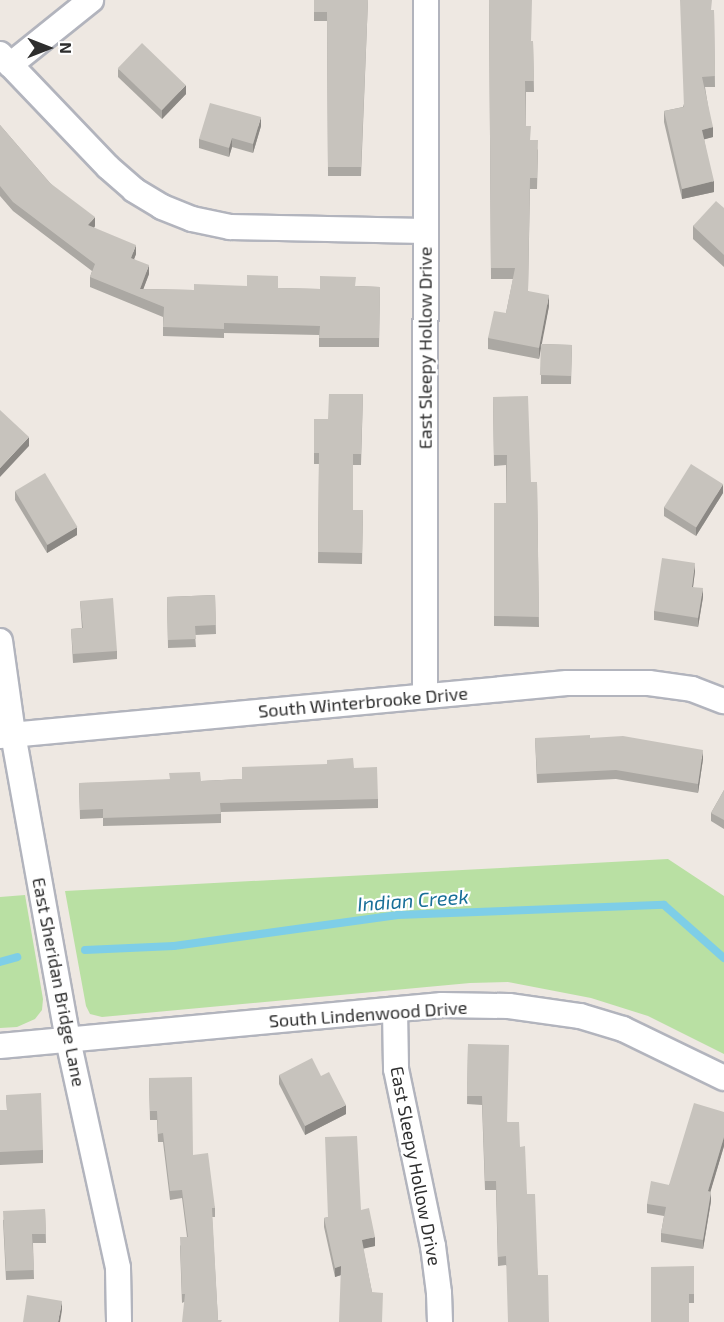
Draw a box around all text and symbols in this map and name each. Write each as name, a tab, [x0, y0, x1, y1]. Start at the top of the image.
north arrow	[18, 18, 78, 78]
text: N	[57, 42, 76, 54]
street label: East Sleepy Hollow Drive	[414, 246, 436, 450]
street label: South Winterbrooke Drive	[257, 682, 469, 722]
street label: East Sheridan Bridge Lane	[28, 876, 90, 1088]
water label: Indian Creek	[356, 884, 470, 916]
street label: South Lindenwood Drive	[268, 996, 468, 1032]
street label: East Sleepy Hollow Drive	[386, 1064, 446, 1268]

